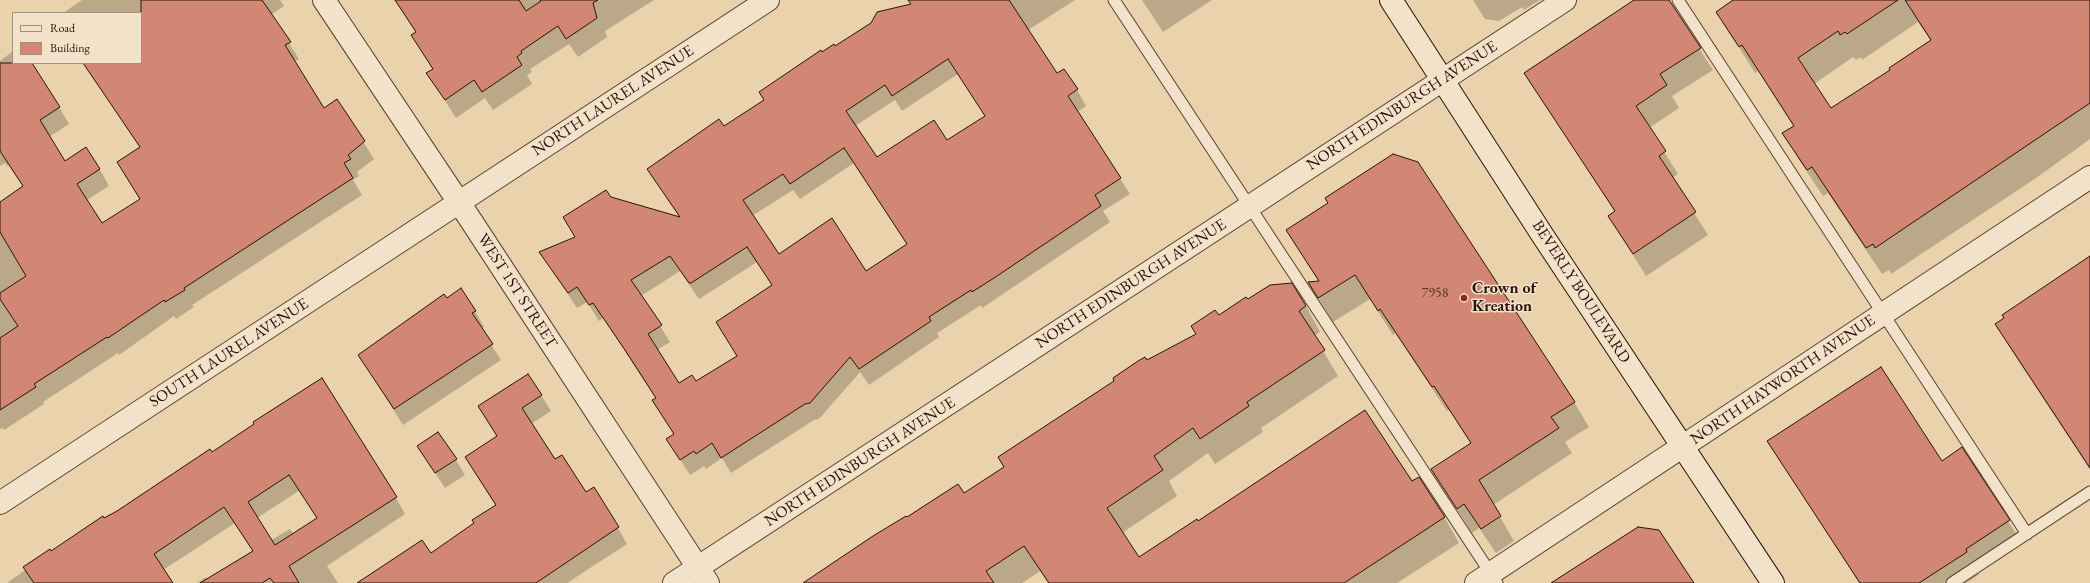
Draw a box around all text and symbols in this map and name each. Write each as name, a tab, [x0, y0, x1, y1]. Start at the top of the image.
legend	[12, 12, 142, 64]
text: Road	[50, 20, 75, 36]
street label: NORTH EDINBURGH AVENUE	[1303, 37, 1501, 175]
text: Building	[50, 40, 90, 56]
street label: NORTH LAUREL AVENUE	[529, 42, 697, 160]
street label: NORTH EDINBURGH AVENUE	[1032, 215, 1230, 353]
street label: BEVERLY BOULEVARD	[1528, 217, 1634, 367]
street label: WEST 1ST STREET	[473, 230, 561, 352]
place label: Crown of Kreation	[1472, 279, 1536, 317]
house number: 7958	[1422, 285, 1448, 301]
marker: Crown of Kreation	[1459, 293, 1469, 303]
street label: SOUTH LAUREL AVENUE	[146, 294, 312, 412]
street label: NORTH HAYWORTH AVENUE	[1687, 311, 1879, 449]
street label: NORTH EDINBURGH AVENUE	[761, 393, 959, 531]

